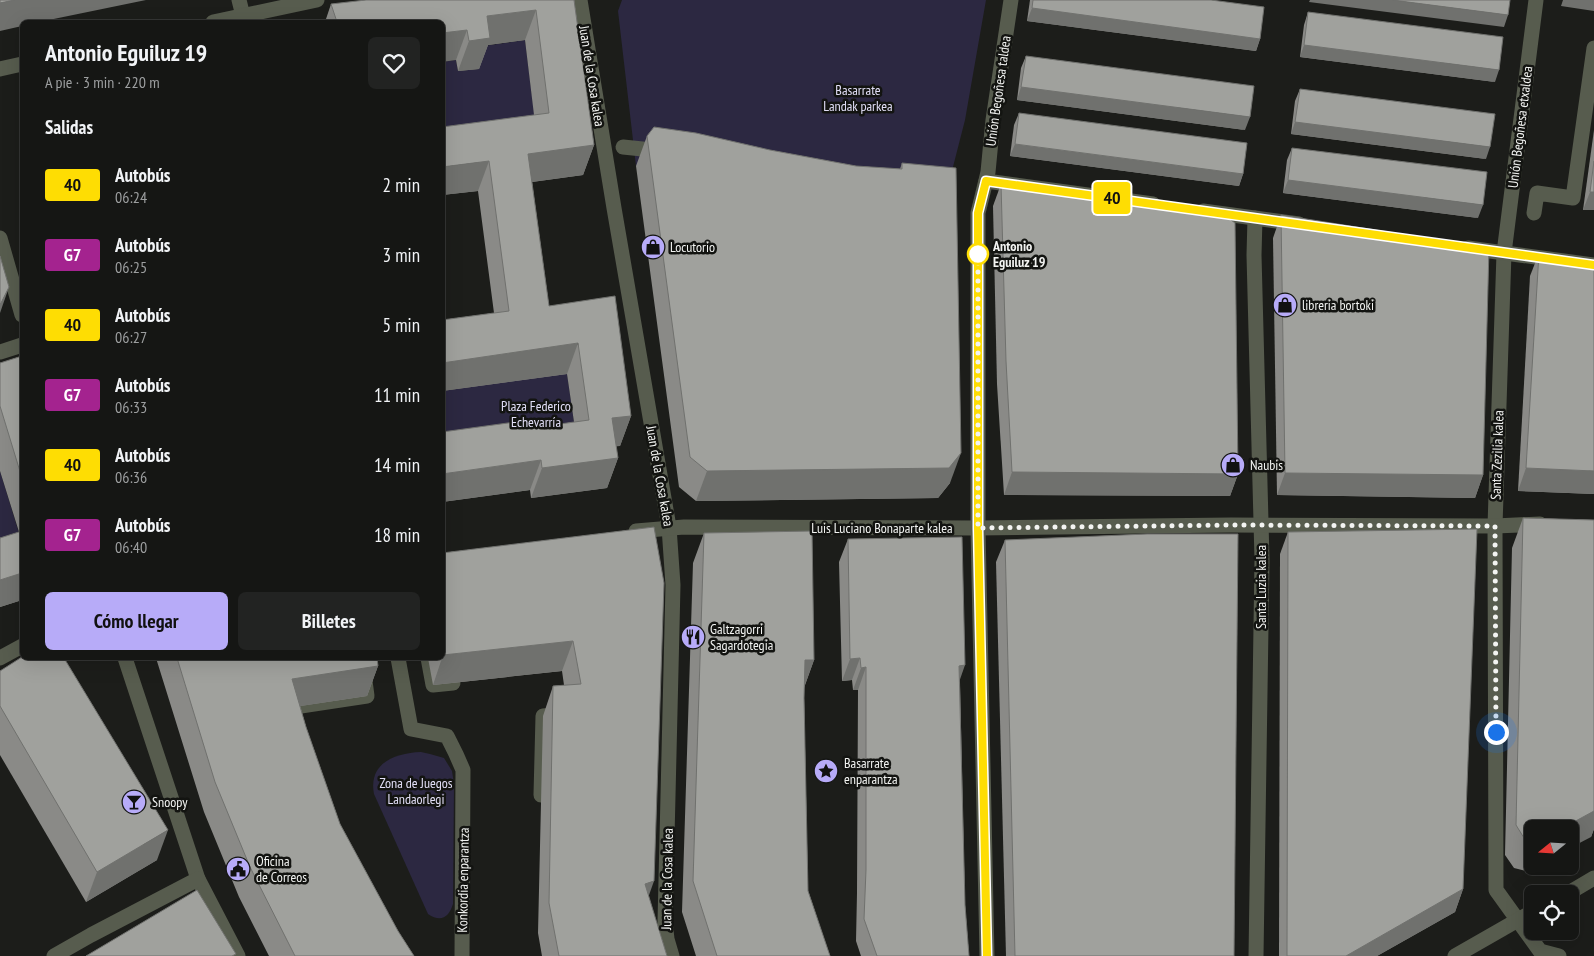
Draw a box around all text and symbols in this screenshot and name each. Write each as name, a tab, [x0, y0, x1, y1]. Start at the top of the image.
street label: Juan de la Cosa kalea	[575, 23, 609, 128]
street label: Unión Begoñesa taldea	[981, 35, 1015, 147]
text: Antonio Eguiluz 19	[45, 37, 207, 68]
button: heart	[368, 37, 420, 89]
street label: Unión Begoñesa etxaldea	[1504, 65, 1536, 189]
text: A pie · 3 min · 220 m	[45, 72, 160, 92]
park label: Basarrate Landak parkea	[823, 81, 893, 115]
text: Salidas	[45, 115, 93, 139]
text: Autobús	[115, 163, 171, 187]
text: 40	[64, 173, 81, 196]
text: 2 min	[383, 173, 420, 197]
line badge: 40	[1090, 182, 1134, 214]
text: 40	[1103, 186, 1121, 209]
text: 06:24	[115, 187, 147, 207]
text: Autobús	[115, 233, 171, 257]
shop icon: Locutorio	[640, 234, 666, 260]
place label: Antonio Eguiluz 19	[992, 237, 1046, 271]
place label: Locutorio	[670, 238, 715, 256]
text: G7	[64, 243, 81, 266]
text: 3 min	[383, 243, 420, 267]
marker: Antonio Eguiluz 19	[967, 243, 989, 265]
text: 06:25	[115, 257, 147, 277]
shop icon: libreria bortoki	[1272, 292, 1298, 318]
place label: libreria bortoki	[1302, 296, 1374, 314]
text: Autobús	[115, 303, 171, 327]
text: 40	[64, 313, 81, 336]
text: 5 min	[383, 313, 420, 337]
text: 06:27	[115, 327, 147, 347]
text: Autobús	[115, 373, 171, 397]
text: G7	[64, 383, 81, 406]
text: 11 min	[374, 383, 420, 407]
text: 06:33	[115, 397, 147, 417]
park label: Plaza Federico Echevarría	[501, 397, 571, 431]
street label: Santa Zezilia kalea	[1486, 410, 1508, 500]
street label: Juan de la Cosa kalea	[642, 423, 678, 528]
text: Autobús	[115, 443, 171, 467]
shop icon: Naubis	[1220, 452, 1246, 478]
text: 40	[64, 453, 81, 476]
text: 14 min	[374, 453, 420, 477]
place label: Naubis	[1250, 456, 1283, 474]
text: 06:36	[115, 467, 147, 487]
text: Autobús	[115, 513, 171, 537]
street label: Luis Luciano Bonaparte kalea	[811, 519, 953, 537]
text: G7	[64, 523, 81, 546]
text: 18 min	[374, 523, 420, 547]
text: 06:40	[115, 537, 147, 557]
street label: Santa Luzia kalea	[1252, 545, 1270, 629]
button: Cómo llegar	[45, 592, 228, 650]
button: Billetes	[238, 592, 420, 650]
place label: Galtzagorri Sagardotegia	[710, 620, 773, 654]
restaurant icon: Galtzagorri Sagardotegia	[680, 624, 706, 650]
your location	[1484, 720, 1509, 745]
place label: Basarrate enparantza	[844, 754, 898, 788]
place icon: Basarrate enparantza	[813, 758, 839, 784]
park label: Zona de Juegos Landaorlegi	[379, 774, 453, 808]
bar icon: Snoopy	[121, 789, 147, 815]
place label: Snoopy	[152, 793, 188, 811]
north arrow	[1524, 820, 1579, 875]
map controls	[1524, 820, 1579, 940]
street label: Konkordia enparantza	[453, 827, 473, 933]
street label: Juan de la Cosa kalea	[657, 828, 677, 931]
place label: Oficina de Correos	[256, 852, 307, 886]
public building icon: Oficina de Correos	[225, 856, 251, 882]
button: locate	[1524, 885, 1579, 940]

